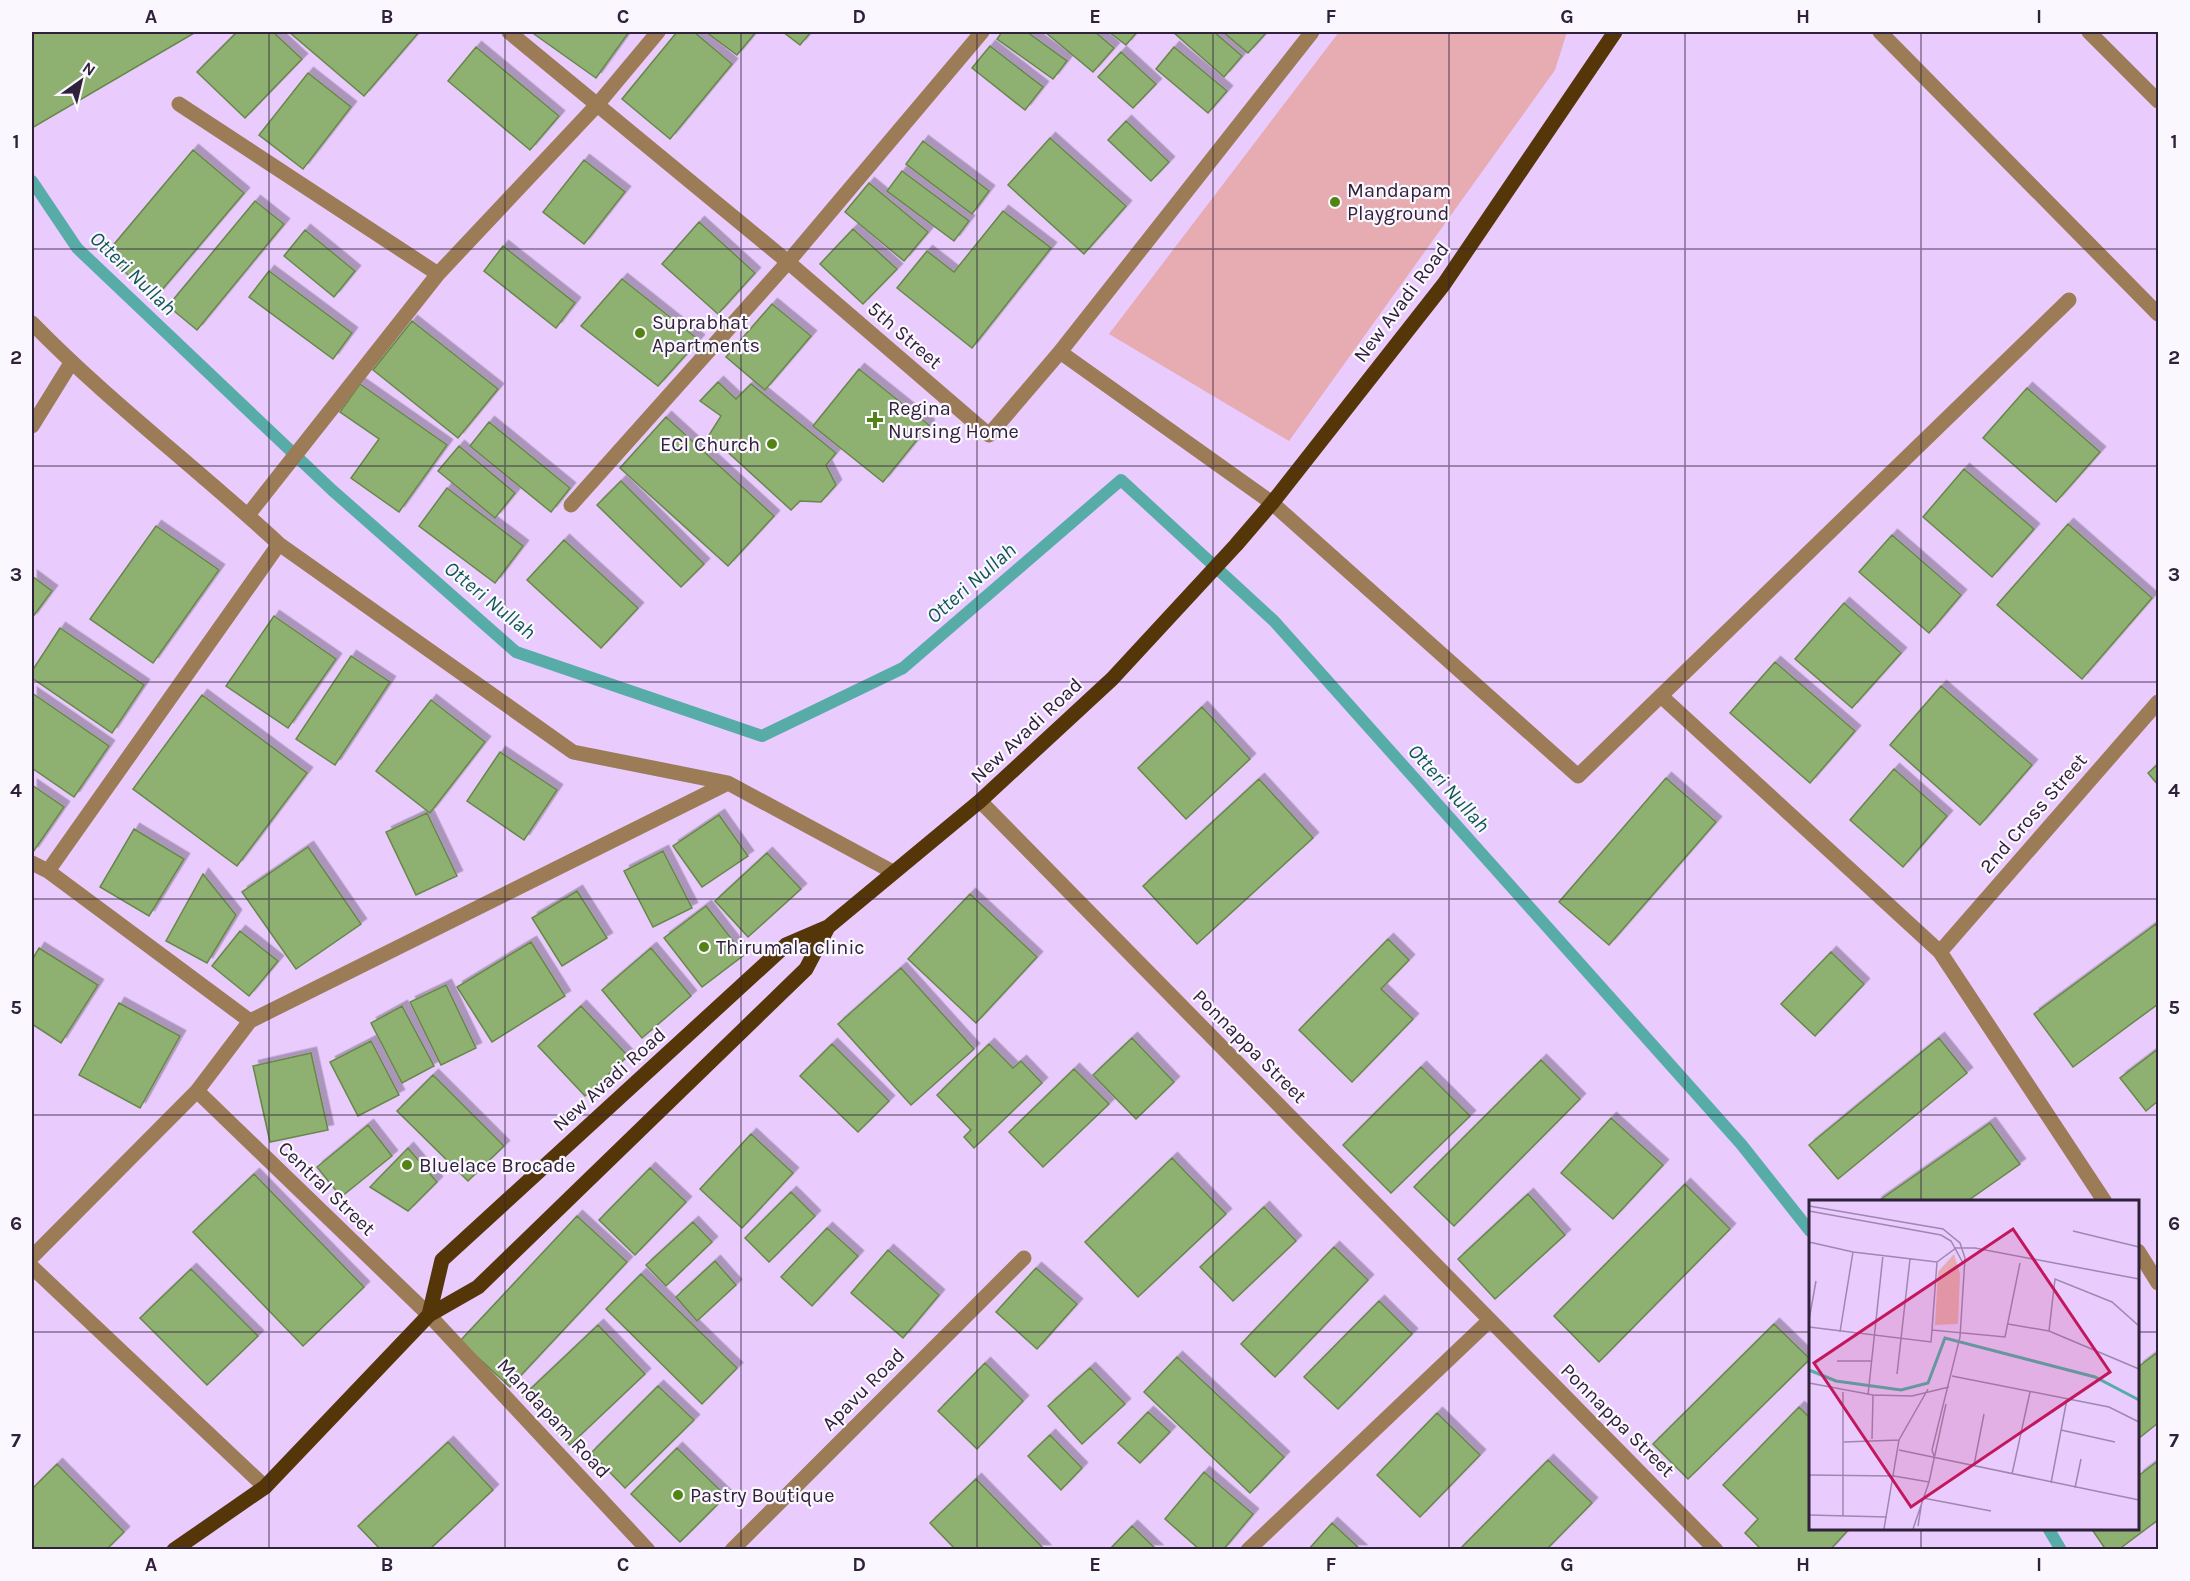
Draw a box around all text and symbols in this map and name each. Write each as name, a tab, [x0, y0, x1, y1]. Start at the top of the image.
text: A	[145, 5, 158, 28]
text: B	[381, 5, 393, 28]
text: C	[617, 5, 629, 28]
text: D	[852, 5, 866, 28]
text: E	[1089, 5, 1101, 28]
text: F	[1326, 5, 1337, 28]
text: G	[1560, 5, 1574, 28]
text: H	[1796, 5, 1810, 28]
text: I	[2036, 5, 2042, 28]
north arrow	[51, 51, 111, 111]
text: N	[79, 58, 99, 80]
text: 1	[12, 130, 20, 153]
text: 1	[2170, 130, 2178, 153]
place label: Mandapam Playground	[1347, 179, 1451, 225]
marker: Mandapam Playground	[1328, 195, 1342, 209]
water label: Otteri Nullah	[85, 226, 181, 320]
street label: New Avadi Road	[1349, 238, 1454, 367]
street label: 5th Street	[863, 297, 947, 374]
place label: Suprabhat Apartments	[652, 311, 760, 357]
marker: Suprabhat Apartments	[633, 326, 647, 340]
text: 2	[10, 346, 22, 369]
text: 2	[2168, 346, 2180, 369]
place label: Regina Nursing Home	[888, 397, 1019, 443]
marker: Regina Nursing Home	[866, 411, 884, 429]
place label: ECI Church	[660, 433, 760, 456]
marker: ECI Church	[765, 437, 779, 451]
water label: Otteri Nullah	[921, 538, 1021, 628]
water label: Otteri Nullah	[440, 556, 540, 644]
text: 3	[10, 563, 22, 586]
text: 3	[2168, 563, 2180, 586]
street label: New Avadi Road	[966, 673, 1087, 788]
water label: Otteri Nullah	[1403, 739, 1495, 837]
street label: 2nd Cross Street	[1975, 748, 2092, 878]
text: 4	[10, 779, 22, 802]
text: 4	[2168, 779, 2180, 802]
place label: Thirumala clinic	[716, 936, 865, 959]
marker: Thirumala clinic	[697, 940, 711, 954]
street label: Ponnappa Street	[1188, 985, 1312, 1108]
text: 5	[10, 996, 22, 1019]
text: 5	[2168, 996, 2180, 1019]
street label: New Avadi Road	[548, 1023, 671, 1136]
street label: Central Street	[273, 1136, 380, 1241]
place label: Bluelace Brocade	[419, 1154, 575, 1177]
marker: Bluelace Brocade	[400, 1158, 414, 1172]
inset map	[1809, 1200, 2139, 1530]
text: 6	[10, 1212, 22, 1235]
text: 6	[2168, 1212, 2180, 1235]
street label: Apavu Road	[817, 1343, 909, 1435]
street label: Mandapam Road	[492, 1354, 615, 1483]
street label: Ponnappa Street	[1556, 1359, 1680, 1482]
text: 7	[11, 1429, 21, 1452]
text: 7	[2169, 1429, 2179, 1452]
place label: Pastry Boutique	[690, 1484, 834, 1507]
marker: Pastry Boutique	[671, 1488, 685, 1502]
text: A	[145, 1553, 158, 1576]
text: B	[381, 1553, 393, 1576]
text: C	[617, 1553, 629, 1576]
text: D	[852, 1553, 866, 1576]
text: E	[1089, 1553, 1101, 1576]
text: F	[1326, 1553, 1337, 1576]
text: G	[1560, 1553, 1574, 1576]
text: H	[1796, 1553, 1810, 1576]
text: I	[2036, 1553, 2042, 1576]

